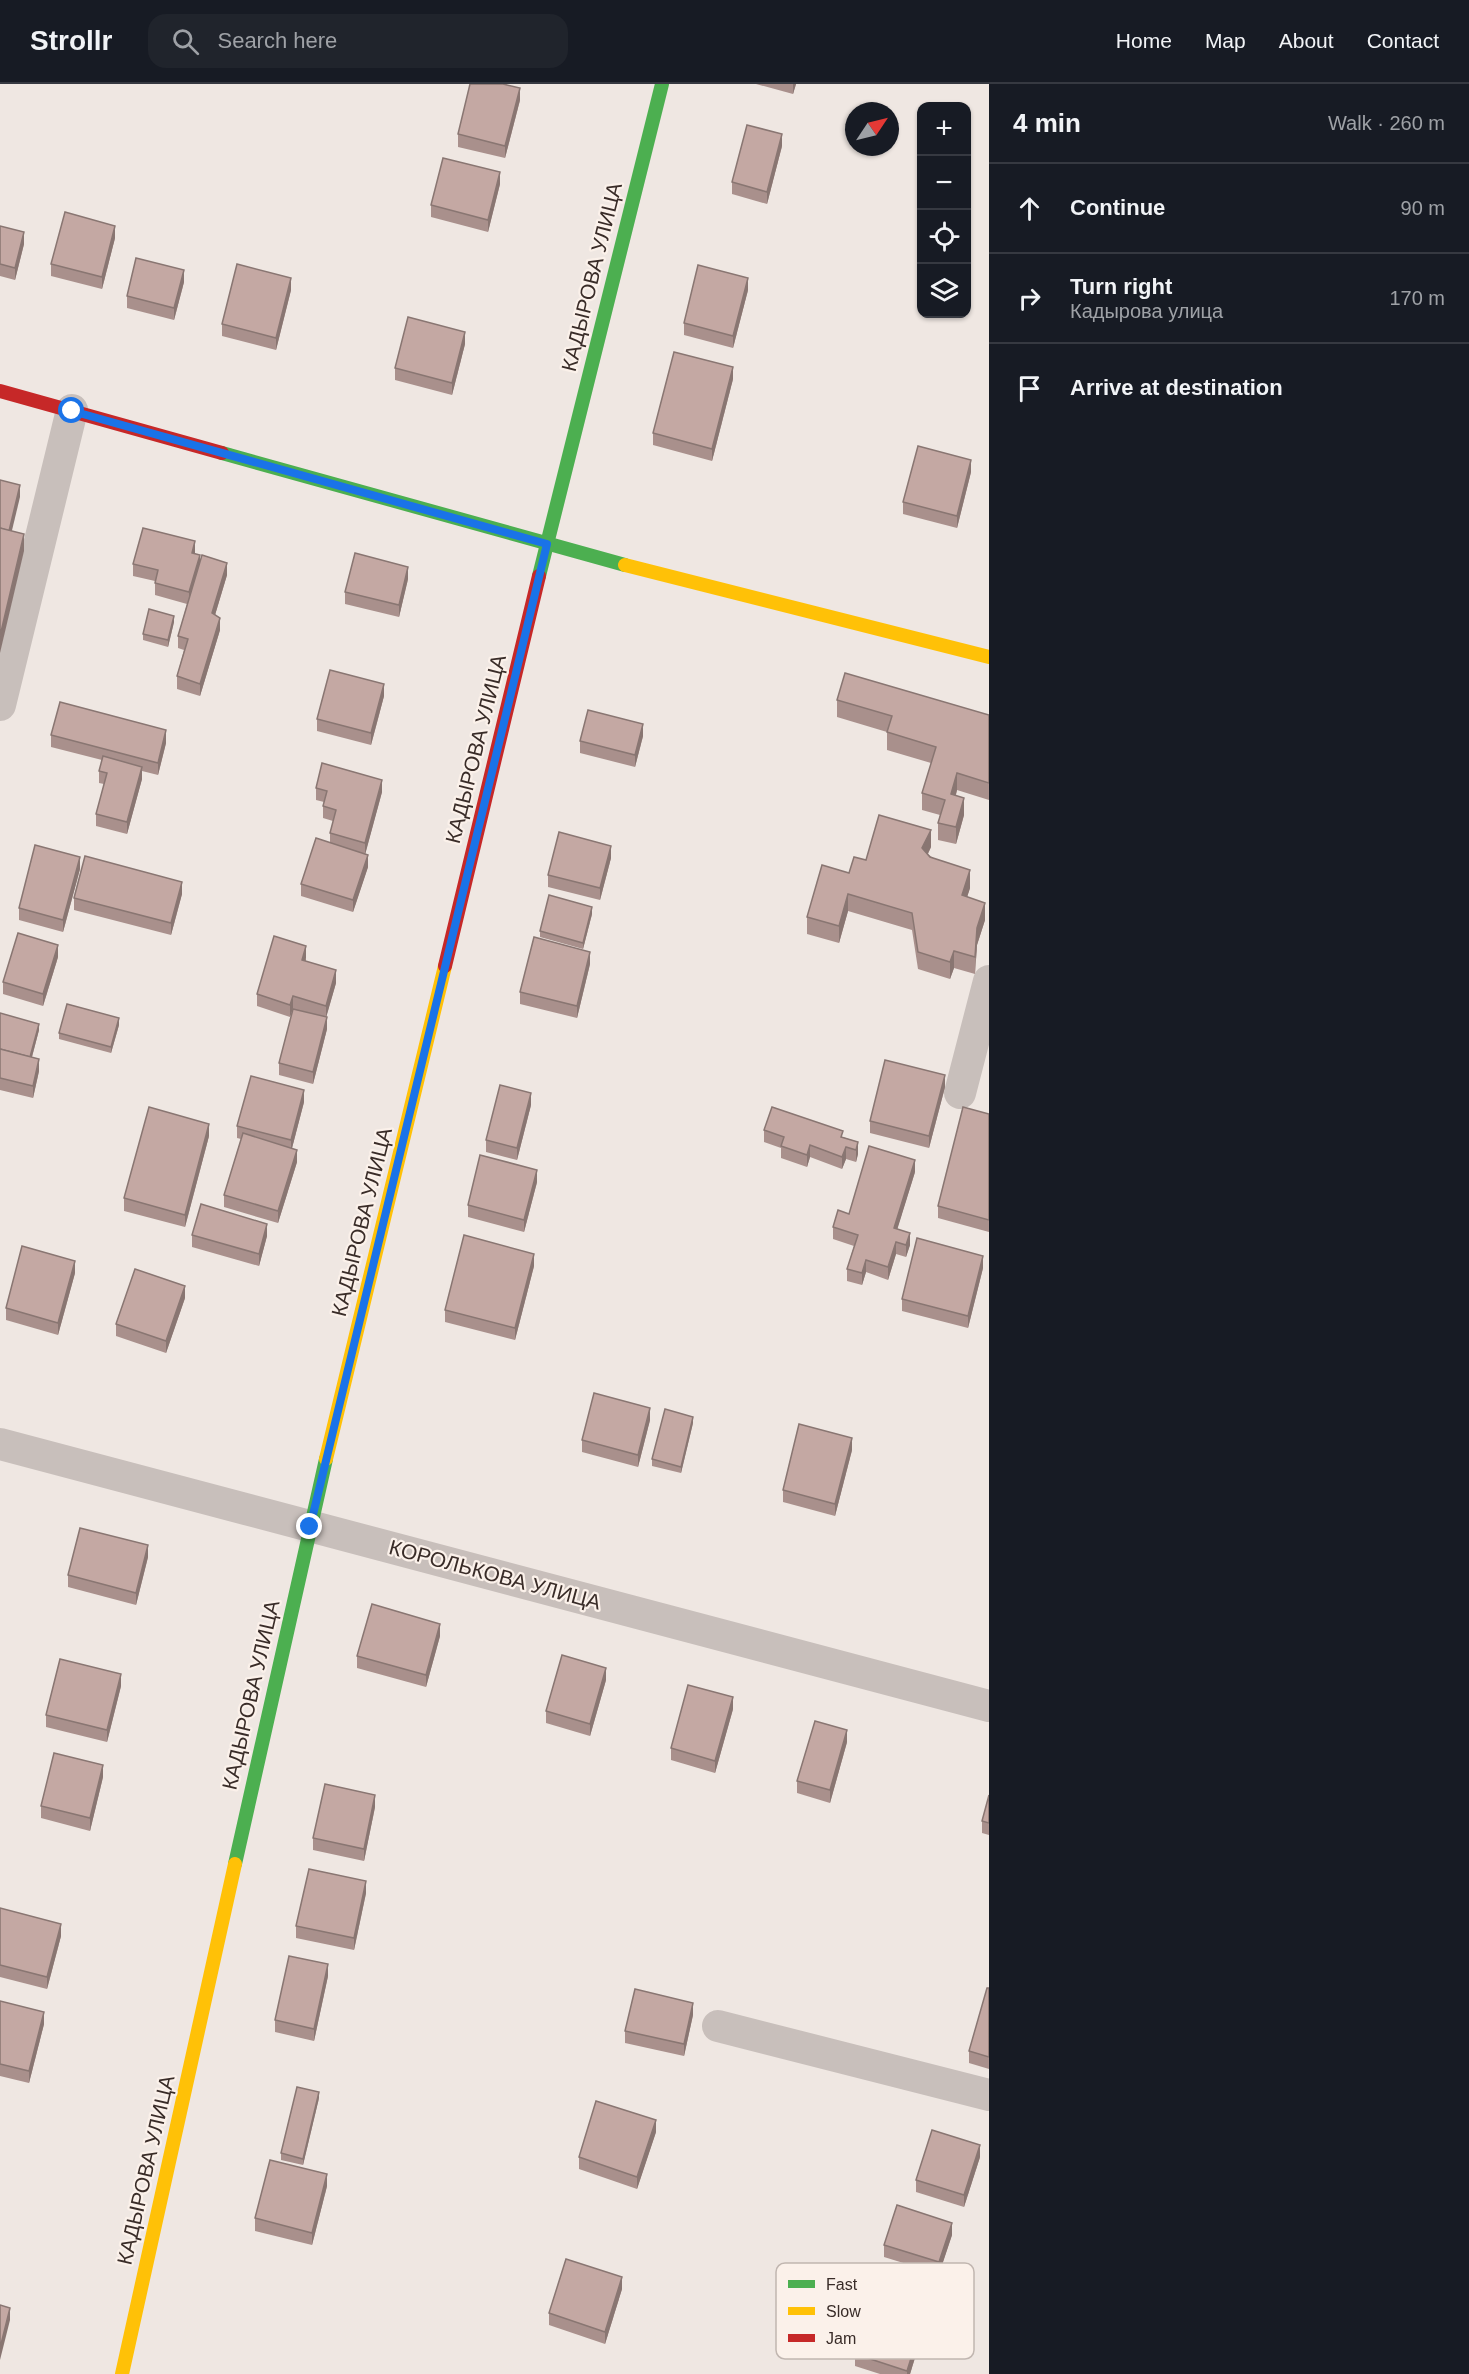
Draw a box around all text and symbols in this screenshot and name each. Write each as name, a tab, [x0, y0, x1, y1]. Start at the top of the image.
search box	[148, 14, 568, 68]
text: Strollr	[30, 25, 112, 56]
icon: search	[169, 25, 202, 58]
text: Search here	[217, 28, 337, 53]
text: Home	[1116, 29, 1172, 52]
text: Map	[1205, 29, 1246, 52]
text: About	[1279, 29, 1334, 52]
text: Contact	[1367, 29, 1439, 52]
north arrow	[845, 102, 899, 156]
map controls	[917, 102, 971, 318]
button: +	[917, 102, 971, 156]
text: 4 min	[1013, 108, 1081, 138]
text: Walk · 260 m	[1328, 112, 1445, 134]
button: −	[917, 156, 971, 210]
street label: КАДЫРОВА УЛИЦА	[557, 180, 626, 374]
icon: ahead	[1013, 192, 1046, 225]
text: Continue	[1070, 195, 1165, 220]
text: 90 m	[1401, 197, 1445, 219]
button: locate	[917, 210, 971, 264]
button: layers	[917, 264, 971, 318]
text: Turn right	[1070, 274, 1172, 299]
icon: right	[1013, 282, 1046, 315]
text: 170 m	[1389, 287, 1445, 309]
text: Кадырова улица	[1070, 300, 1223, 322]
icon: arrive	[1013, 372, 1046, 405]
text: Arrive at destination	[1070, 375, 1283, 400]
route start	[58, 397, 84, 423]
street label: КАДЫРОВА УЛИЦА	[441, 652, 510, 846]
street label: КАДЫРОВА УЛИЦА	[327, 1125, 396, 1319]
route end	[296, 1513, 322, 1539]
street label: КОРОЛЬКОВА УЛИЦА	[387, 1535, 603, 1614]
street label: КАДЫРОВА УЛИЦА	[218, 1598, 284, 1792]
street label: КАДЫРОВА УЛИЦА	[113, 2073, 179, 2267]
legend	[776, 2263, 974, 2359]
text: Fast	[826, 2276, 858, 2293]
text: Slow	[826, 2303, 861, 2320]
text: Jam	[826, 2330, 856, 2347]

